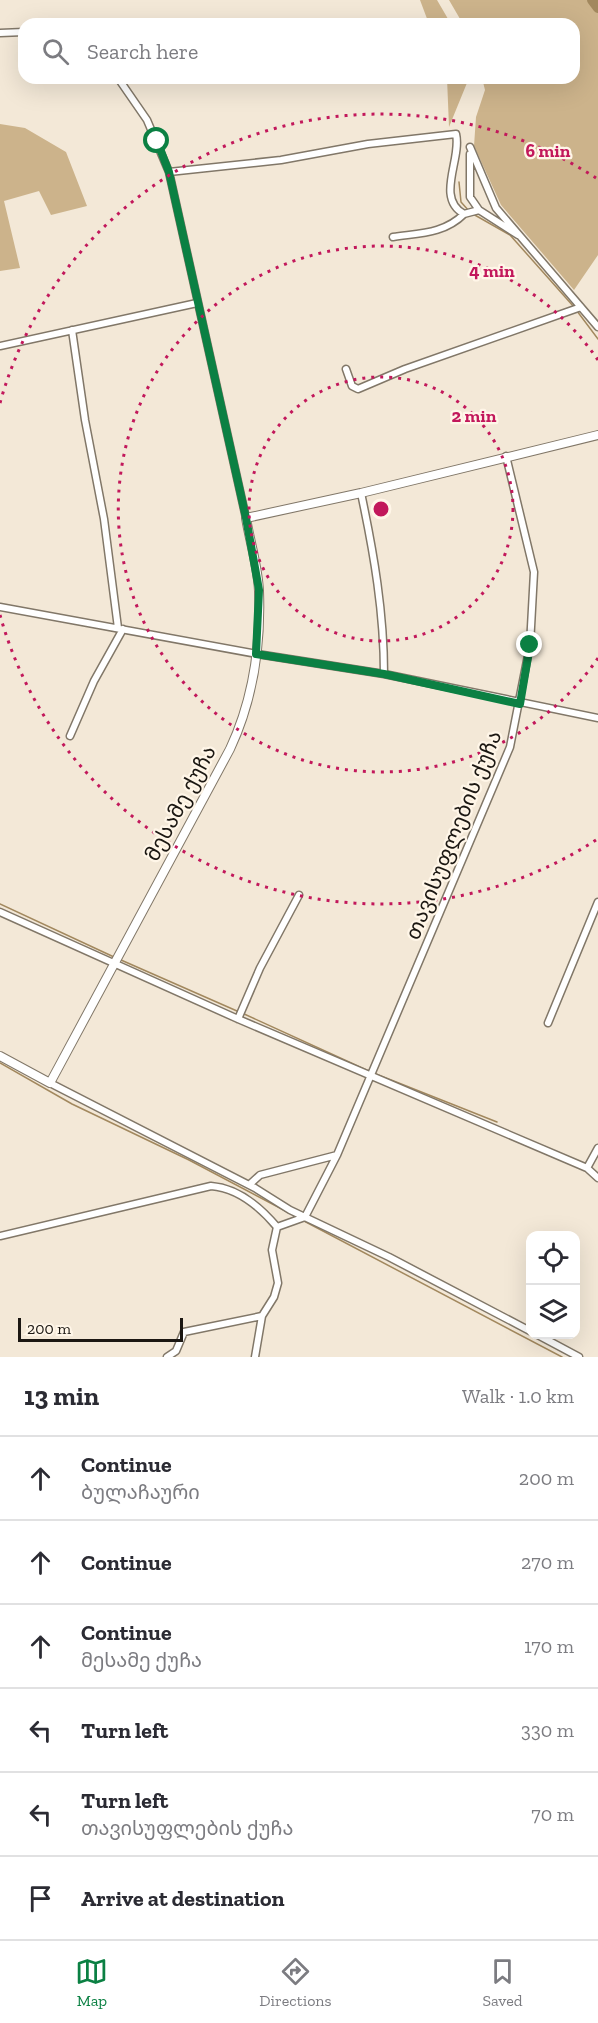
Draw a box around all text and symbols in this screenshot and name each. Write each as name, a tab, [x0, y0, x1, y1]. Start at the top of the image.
search box	[18, 18, 580, 84]
icon: search	[39, 35, 72, 68]
text: Search here	[87, 38, 198, 65]
route start	[143, 127, 169, 153]
text: 6 min	[526, 140, 571, 162]
text: 4 min	[469, 260, 515, 282]
text: 2 min	[452, 405, 497, 427]
centre of rings	[371, 499, 391, 519]
route end	[516, 631, 542, 657]
street label: თავისუფლების ქუჩა	[400, 727, 507, 943]
street label: მესამე ქუჩა	[139, 741, 221, 865]
map controls	[526, 1231, 580, 1339]
button: locate	[526, 1231, 580, 1285]
button: layers	[526, 1285, 580, 1339]
scale bar	[18, 1315, 183, 1342]
text: 200 m	[27, 1319, 71, 1338]
text: 13 min	[24, 1380, 99, 1412]
text: Walk · 1.0 km	[462, 1384, 574, 1408]
text: Continue	[81, 1451, 172, 1478]
icon: ahead	[24, 1462, 57, 1495]
text: 200 m	[519, 1466, 574, 1490]
text: ბულაჩაური	[81, 1480, 200, 1504]
icon: ahead	[24, 1546, 57, 1579]
text: Continue	[81, 1549, 172, 1576]
text: 270 m	[521, 1550, 574, 1574]
text: Continue	[81, 1619, 172, 1646]
icon: ahead	[24, 1630, 57, 1663]
text: 170 m	[524, 1634, 574, 1658]
text: მესამე ქუჩა	[81, 1648, 202, 1672]
icon: left	[24, 1714, 57, 1747]
text: Turn left	[81, 1717, 168, 1744]
text: 330 m	[521, 1718, 574, 1742]
text: Turn left	[81, 1787, 168, 1814]
icon: left	[24, 1798, 57, 1831]
text: 70 m	[531, 1802, 574, 1826]
text: თავისუფლების ქუჩა	[81, 1816, 293, 1840]
icon: arrive	[24, 1882, 57, 1915]
text: Arrive at destination	[81, 1885, 284, 1912]
tab: Map	[75, 1955, 108, 2010]
tab: Directions	[259, 1955, 332, 2010]
tab: Saved	[482, 1955, 523, 2010]

